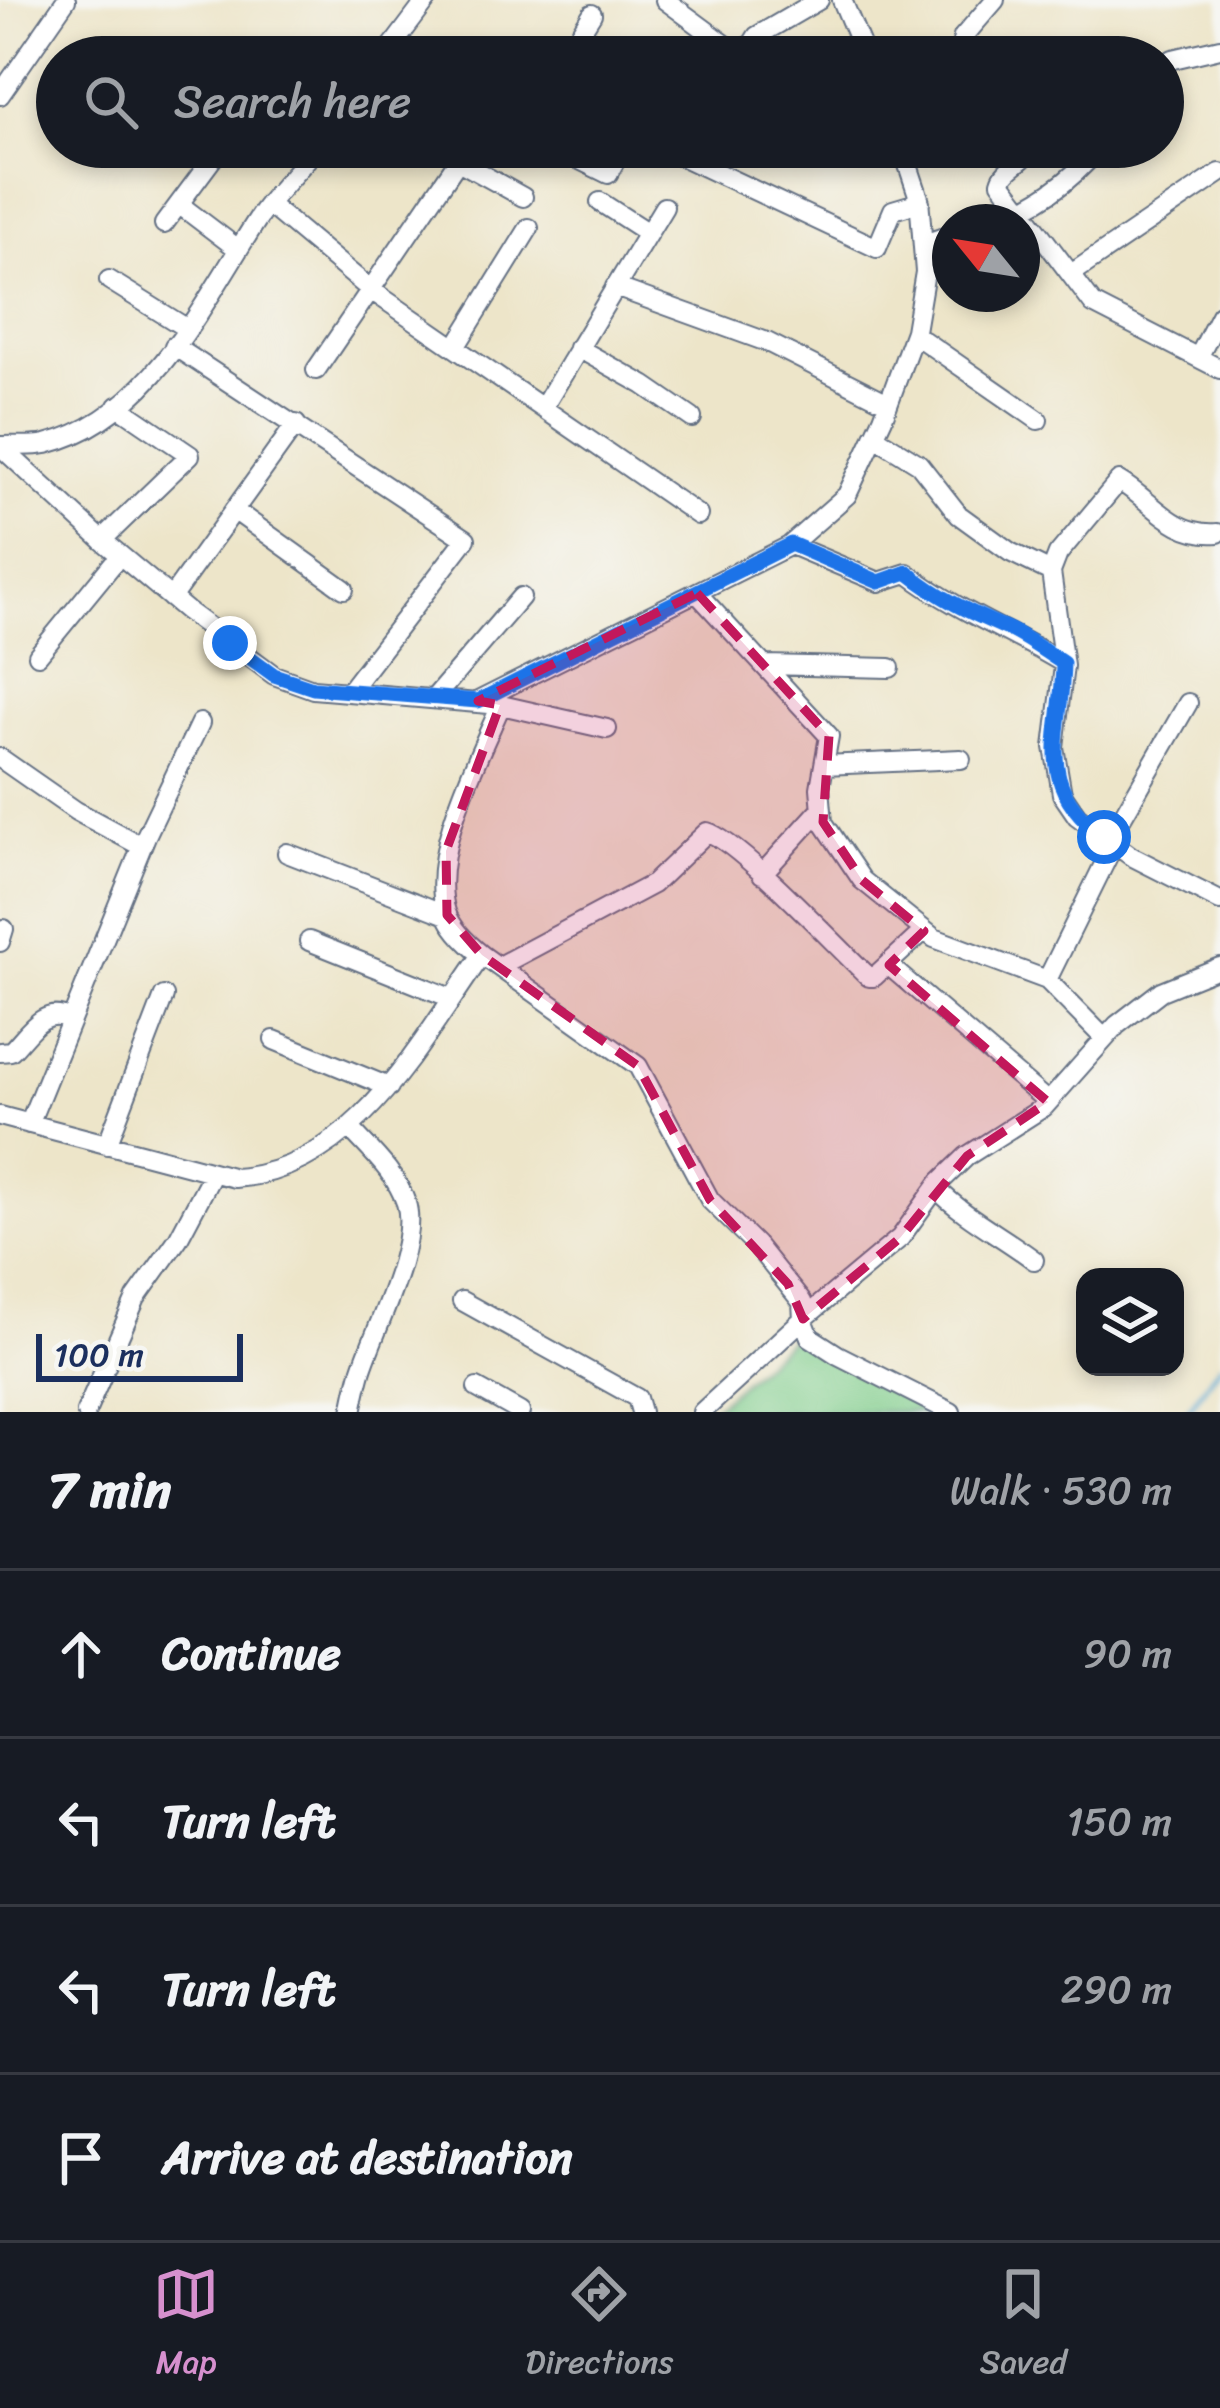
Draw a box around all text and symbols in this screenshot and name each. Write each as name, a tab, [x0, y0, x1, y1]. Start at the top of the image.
search box	[36, 36, 1184, 168]
text: Search here	[174, 62, 411, 142]
icon: search	[78, 69, 144, 135]
north arrow	[932, 204, 1040, 312]
route end	[203, 616, 257, 670]
route start	[1077, 810, 1131, 864]
map controls	[1076, 1268, 1184, 1376]
button: layers	[1076, 1268, 1184, 1376]
text: 100 m	[54, 1326, 144, 1384]
scale bar	[36, 1328, 243, 1381]
text: 7 min	[48, 1445, 171, 1535]
text: Walk · 530 m	[950, 1456, 1172, 1525]
text: Continue	[162, 1614, 341, 1694]
text: 90 m	[1083, 1619, 1172, 1688]
icon: ahead	[48, 1621, 114, 1687]
text: Turn left	[162, 1782, 335, 1862]
text: 150 m	[1067, 1787, 1172, 1856]
icon: left	[48, 1789, 114, 1855]
text: Turn left	[162, 1950, 335, 2030]
text: 290 m	[1061, 1955, 1172, 2024]
icon: left	[48, 1957, 114, 2023]
text: Arrive at destination	[162, 2118, 572, 2198]
icon: arrive	[48, 2125, 114, 2191]
tab: Map	[153, 2261, 219, 2391]
tab: Directions	[526, 2261, 673, 2391]
tab: Saved	[980, 2261, 1067, 2391]

